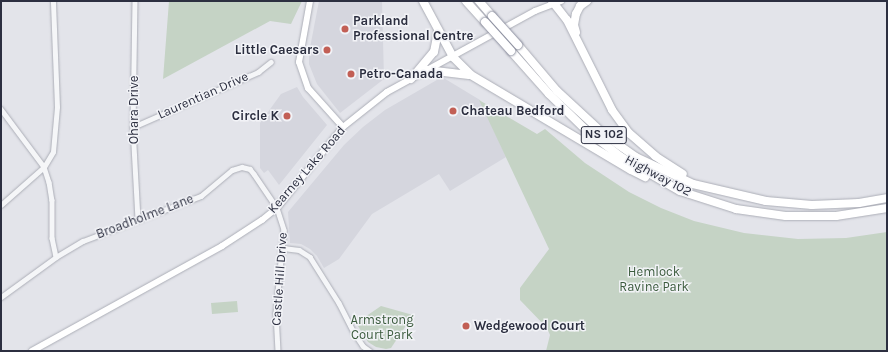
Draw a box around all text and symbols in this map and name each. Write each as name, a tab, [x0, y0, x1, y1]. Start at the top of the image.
place label: Parkland Professional Centre	[353, 14, 473, 45]
marker: Parkland Professional Centre	[340, 24, 350, 34]
place label: Little Caesars	[235, 42, 319, 58]
marker: Little Caesars	[322, 45, 332, 55]
place label: Petro-Canada	[359, 66, 443, 82]
street label: Laurentian Drive	[155, 69, 251, 123]
marker: Petro-Canada	[346, 69, 356, 79]
street label: Ohara Drive	[126, 76, 142, 144]
place label: Chateau Bedford	[461, 103, 565, 119]
marker: Chateau Bedford	[448, 106, 458, 116]
place label: Circle K	[232, 108, 279, 124]
marker: Circle K	[282, 111, 292, 121]
street label: Kearney Lake Road	[265, 123, 349, 217]
road number: NS 102	[580, 125, 628, 145]
street label: Highway 102	[622, 152, 694, 200]
street label: Broadholme Lane	[94, 191, 196, 243]
street label: Castle Hill Drive	[269, 232, 291, 326]
park label: Hemlock Ravine Park	[619, 265, 689, 296]
park label: Armstrong Court Park	[350, 313, 414, 344]
place label: Wedgewood Court	[474, 318, 585, 334]
marker: Wedgewood Court	[461, 321, 471, 331]

